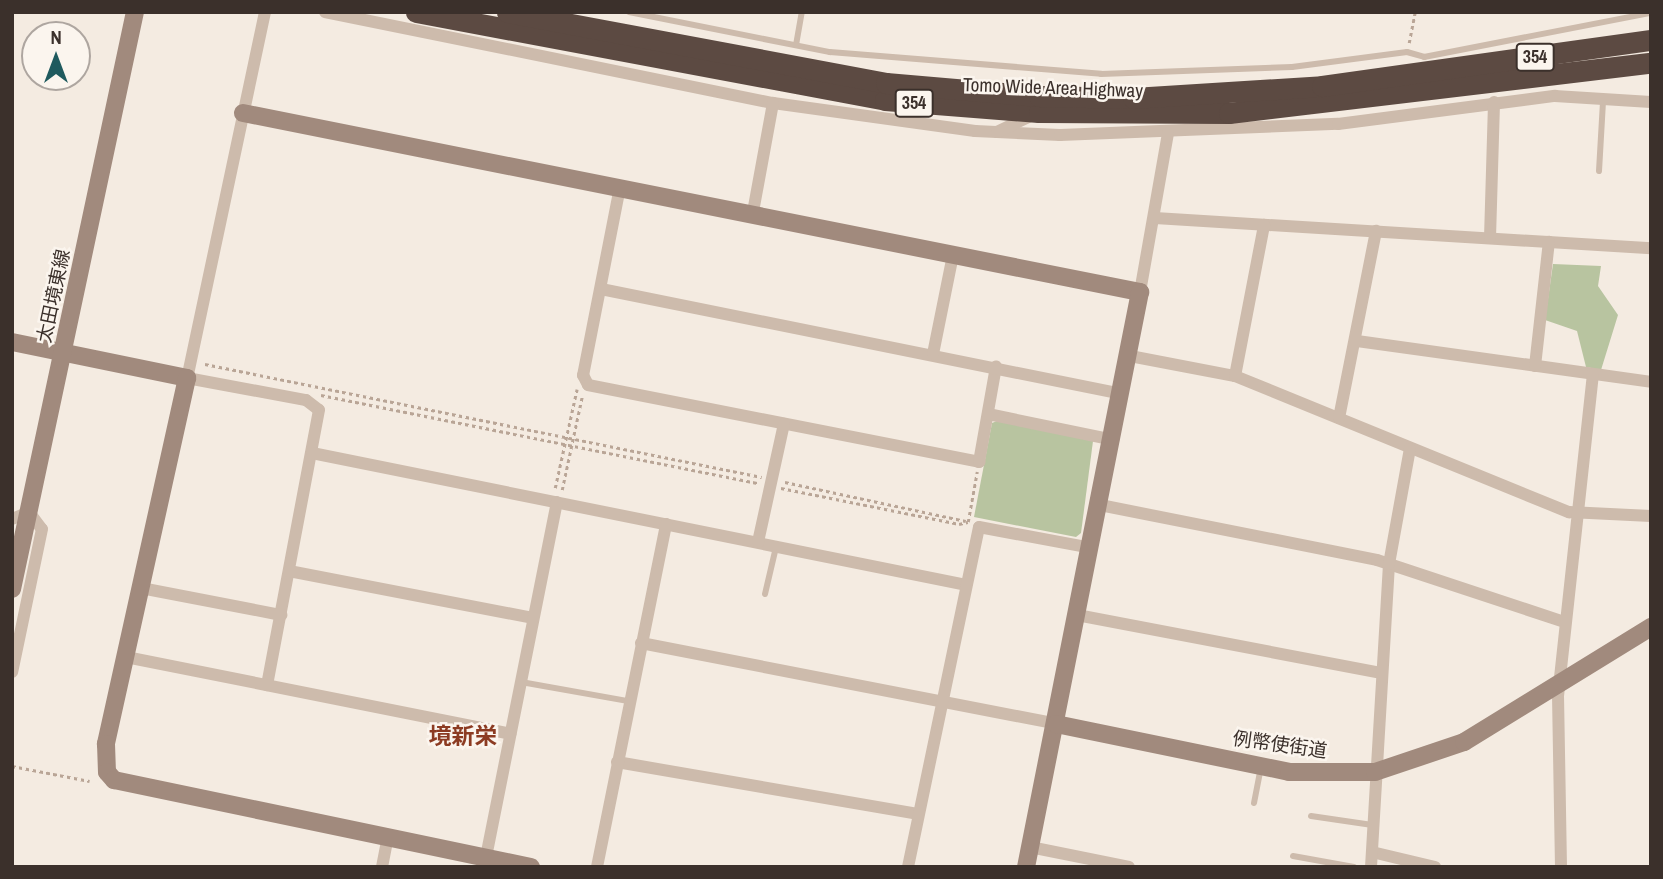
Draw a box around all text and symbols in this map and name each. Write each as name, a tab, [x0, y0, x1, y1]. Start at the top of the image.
north arrow	[21, 21, 91, 91]
text: N	[50, 24, 62, 50]
road number: 354	[1514, 42, 1556, 72]
street label: Tomo Wide Area Highway	[962, 73, 1144, 103]
road number: 354	[893, 88, 935, 118]
street label: 太田境東線	[33, 247, 75, 345]
district label: 境新栄	[429, 722, 497, 750]
street label: 例幣使街道	[1231, 727, 1329, 763]

